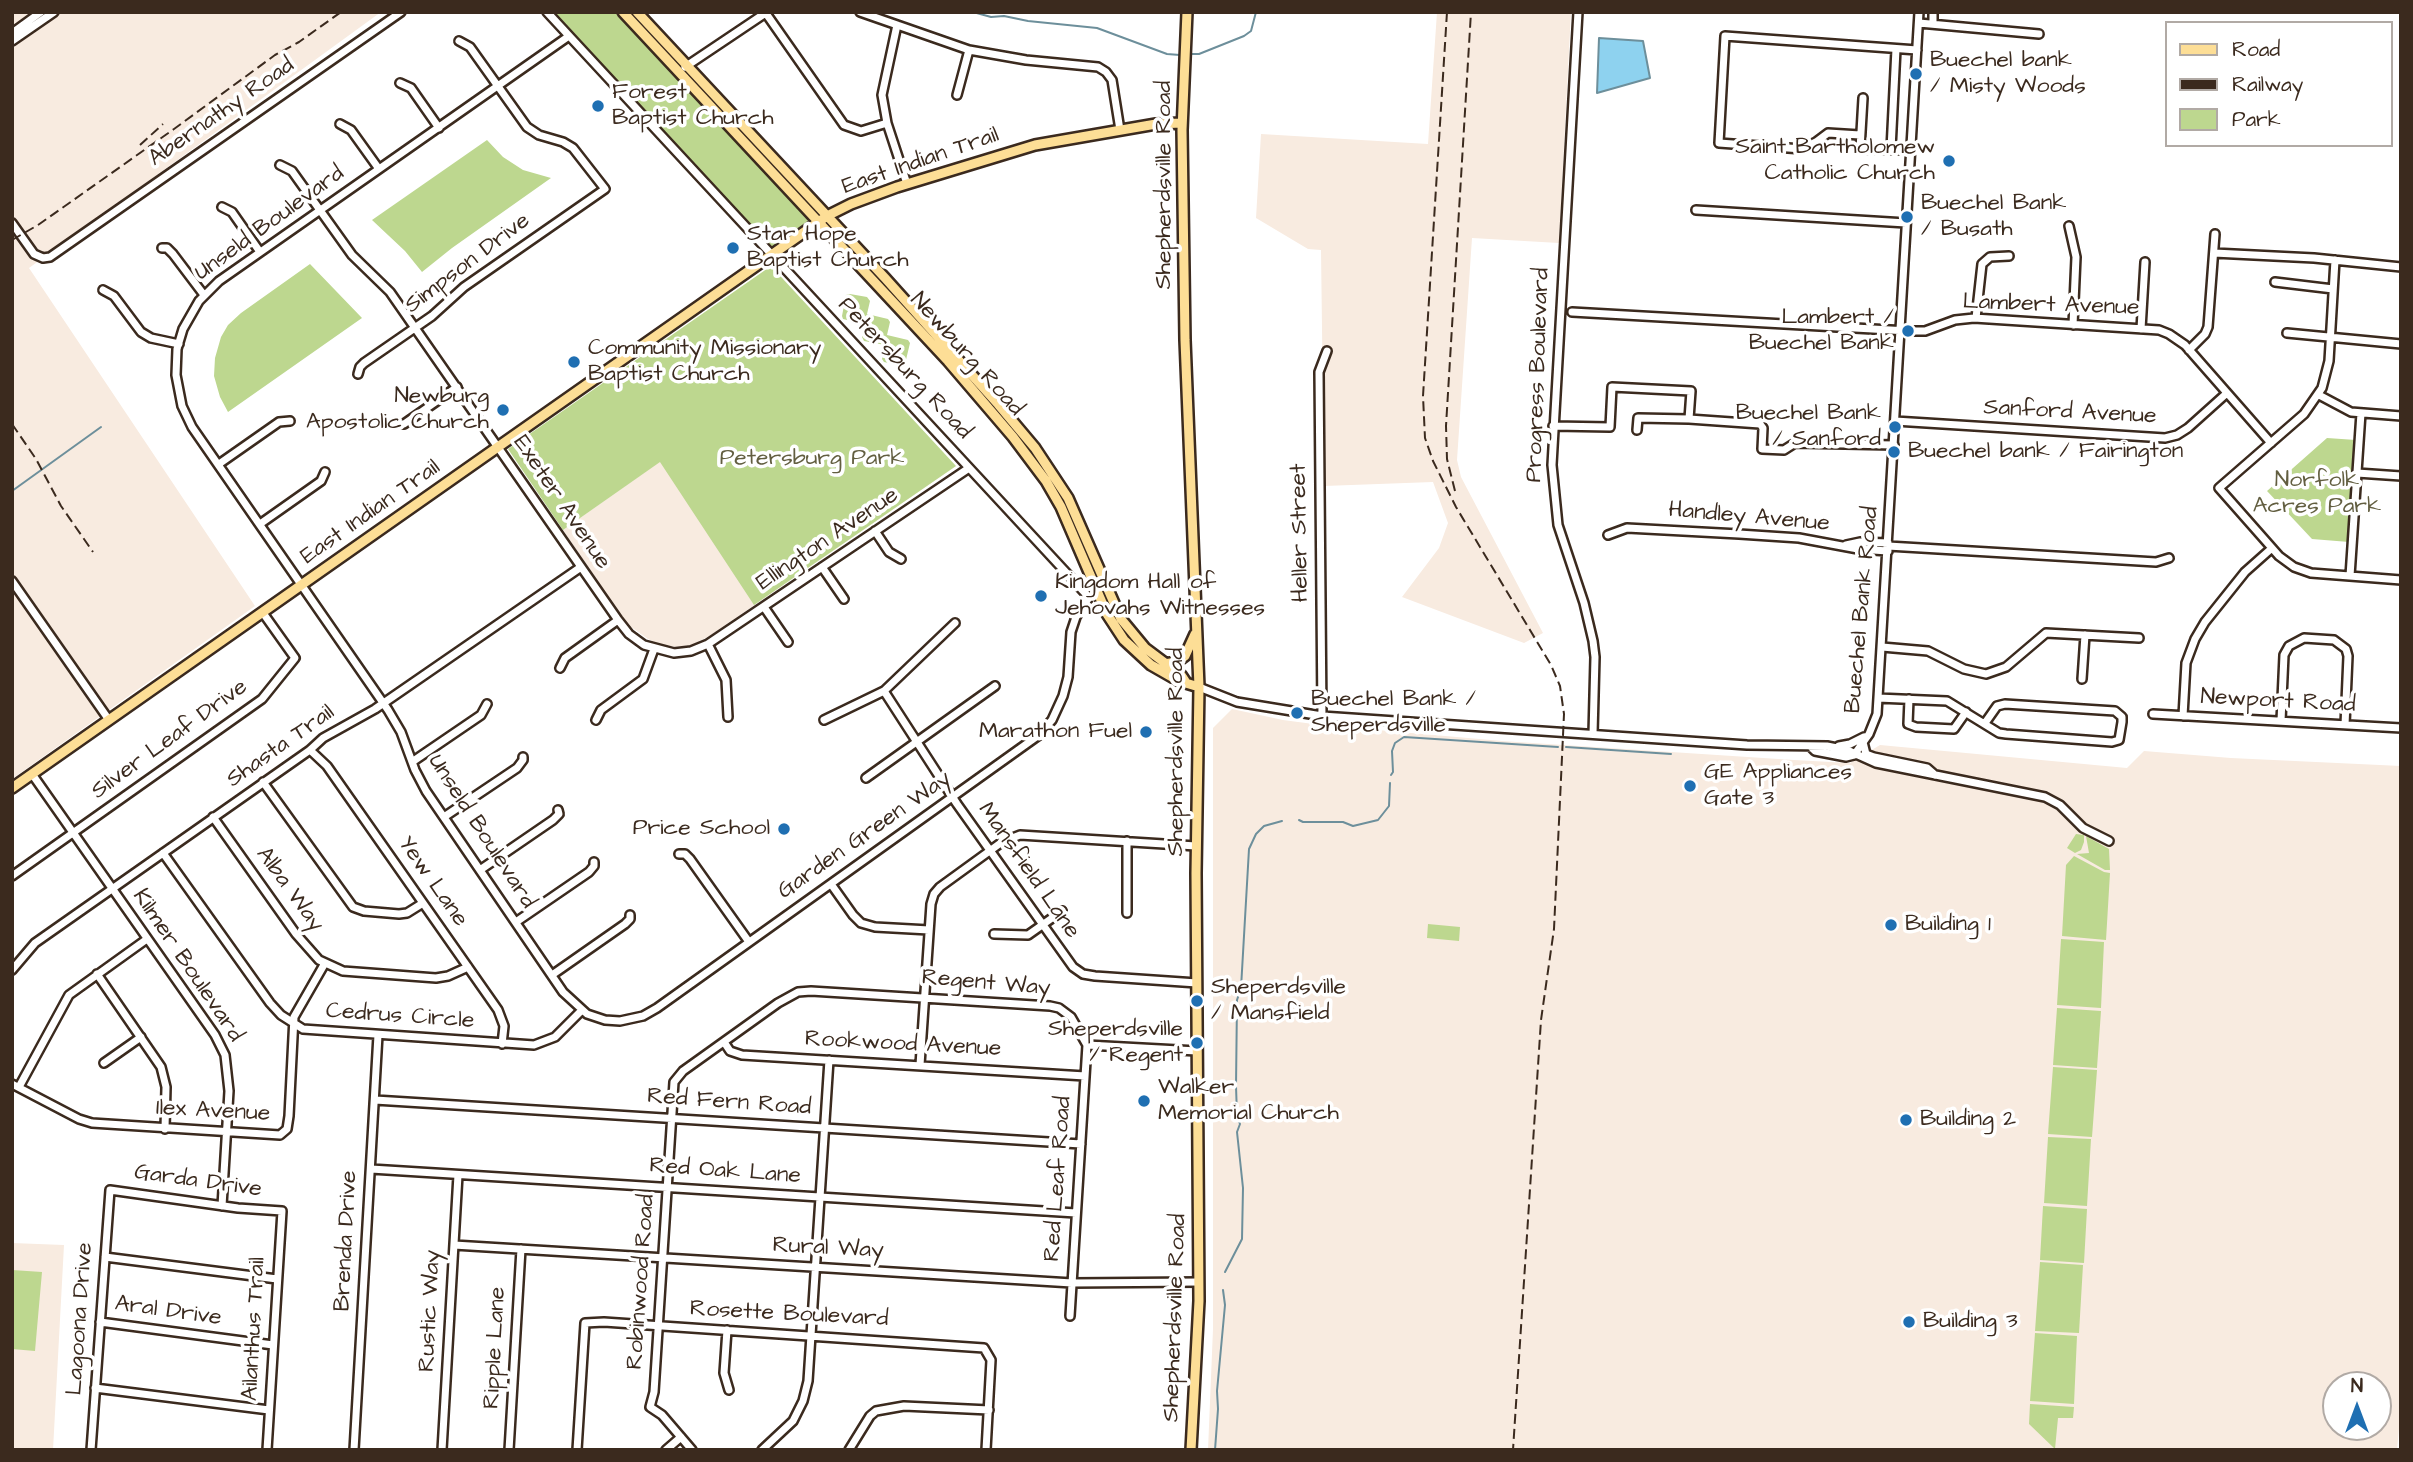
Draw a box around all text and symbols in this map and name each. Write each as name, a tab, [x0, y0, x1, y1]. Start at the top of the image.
legend	[2164, 21, 2392, 147]
text: Road	[2232, 35, 2280, 64]
place label: Buechel bank / Misty Woods	[1930, 47, 2086, 101]
street label: Abernathy Road	[144, 53, 300, 173]
marker: Buechel bank / Misty Woods	[1908, 66, 1924, 82]
text: Railway	[2232, 70, 2303, 99]
place label: Forest Baptist Church	[612, 79, 774, 133]
street label: Shepherdsville Road	[1151, 81, 1179, 289]
marker: Forest Baptist Church	[590, 98, 606, 114]
text: Park	[2232, 105, 2281, 134]
street label: East Indian Trail	[839, 122, 1003, 202]
place label: Saint Bartholomew Catholic Church	[1735, 134, 1935, 188]
marker: Saint Bartholomew Catholic Church	[1941, 153, 1957, 169]
street label: Unseld Boulevard	[190, 160, 350, 288]
place label: Buechel Bank / Busath	[1921, 190, 2066, 244]
street label: Simpson Drive	[400, 208, 536, 320]
marker: Buechel Bank / Busath	[1899, 209, 1915, 225]
place label: Star Hope Baptist Church	[747, 221, 909, 275]
marker: Star Hope Baptist Church	[725, 240, 741, 256]
street label: Progress Boulevard	[1521, 267, 1557, 483]
street label: Newburg Road	[903, 288, 1029, 422]
street label: Lambert Avenue	[1962, 289, 2140, 323]
street label: Petersburg Road	[831, 292, 977, 446]
place label: Lambert / Buechel Bank	[1749, 304, 1894, 358]
marker: Lambert / Buechel Bank	[1900, 323, 1916, 339]
place label: Community Missionary Baptist Church	[588, 335, 821, 389]
marker: Community Missionary Baptist Church	[566, 354, 582, 370]
place label: Newburg Apostolic Church	[306, 383, 489, 437]
street label: Sanford Avenue	[1983, 395, 2157, 431]
place label: Buechel Bank / Sanford	[1736, 400, 1881, 454]
marker: Newburg Apostolic Church	[495, 402, 511, 418]
marker: Buechel Bank / Sanford	[1887, 419, 1903, 435]
street label: Exeter Avenue	[506, 431, 616, 575]
place label: Buechel bank / Fairington	[1908, 438, 2183, 466]
marker: Buechel bank / Fairington	[1886, 444, 1902, 460]
park label: Petersburg Park	[720, 445, 904, 473]
street label: East Indian Trail	[296, 455, 446, 571]
street label: Heller Street	[1286, 463, 1316, 603]
park label: Norfolk Acres Park	[2253, 467, 2381, 521]
street label: Ellington Avenue	[752, 482, 904, 598]
street label: Handley Avenue	[1667, 497, 1831, 539]
street label: Buechel Bank Road	[1840, 505, 1886, 715]
place label: Kingdom Hall of Jehovahs Witnesses	[1055, 569, 1265, 623]
marker: Kingdom Hall of Jehovahs Witnesses	[1033, 588, 1049, 604]
street label: Shepherdsville Road	[1163, 648, 1191, 856]
street label: Silver Leaf Drive	[86, 674, 254, 806]
street label: Newport Road	[2200, 684, 2356, 720]
place label: Buechel Bank / Sheperdsville	[1311, 686, 1476, 740]
street label: Shasta Trail	[222, 700, 340, 794]
marker: Buechel Bank / Sheperdsville	[1289, 705, 1305, 721]
place label: Marathon Fuel	[979, 718, 1132, 746]
marker: Marathon Fuel	[1138, 724, 1154, 740]
street label: Unseld Boulevard	[421, 750, 541, 914]
place label: GE Appliances Gate 3	[1704, 759, 1852, 813]
street label: Garden Green Way	[773, 766, 957, 906]
marker: GE Appliances Gate 3	[1682, 778, 1698, 794]
street label: Mansfield Lane	[971, 798, 1085, 944]
place label: Price School	[633, 815, 770, 843]
marker: Price School	[776, 821, 792, 837]
street label: Yew Lane	[391, 831, 473, 933]
street label: Alba Way	[249, 842, 329, 938]
street label: Kilmer Boulevard	[126, 884, 248, 1048]
place label: Building 1	[1905, 911, 1991, 939]
marker: Building 1	[1883, 917, 1899, 933]
street label: Regent Way	[920, 965, 1052, 1003]
place label: Sheperdsville / Mansfield	[1211, 974, 1346, 1028]
marker: Sheperdsville / Mansfield	[1189, 993, 1205, 1009]
street label: Cedrus Circle	[325, 998, 475, 1036]
place label: Sheperdsville / Regent	[1048, 1016, 1183, 1070]
street label: Rookwood Avenue	[804, 1026, 1002, 1064]
marker: Sheperdsville / Regent	[1189, 1035, 1205, 1051]
place label: Walker Memorial Church	[1158, 1074, 1339, 1128]
street label: Red Fern Road	[646, 1083, 812, 1123]
marker: Walker Memorial Church	[1136, 1093, 1152, 1109]
street label: Ilex Avenue	[155, 1095, 271, 1129]
street label: Red Leaf Road	[1039, 1095, 1079, 1263]
place label: Building 2	[1920, 1106, 2016, 1134]
marker: Building 2	[1898, 1112, 1914, 1128]
street label: Red Oak Lane	[648, 1153, 802, 1191]
street label: Garda Drive	[132, 1159, 264, 1205]
street label: Brenda Drive	[330, 1170, 364, 1312]
street label: Robinwood Road	[622, 1193, 662, 1371]
street label: Shepherdsville Road	[1159, 1213, 1193, 1423]
street label: Rural Way	[772, 1232, 884, 1266]
street label: Lagoona Drive	[62, 1242, 100, 1396]
street label: Rustic Way	[414, 1249, 448, 1373]
street label: Ailanthus Trail	[237, 1256, 273, 1402]
street label: Ripple Lane	[479, 1286, 513, 1410]
street label: Aral Drive	[113, 1291, 223, 1333]
street label: Rosette Boulevard	[689, 1296, 889, 1334]
place label: Building 3	[1923, 1308, 2018, 1336]
marker: Building 3	[1901, 1314, 1917, 1330]
north arrow	[2322, 1371, 2392, 1441]
text: N	[2351, 1373, 2363, 1400]

